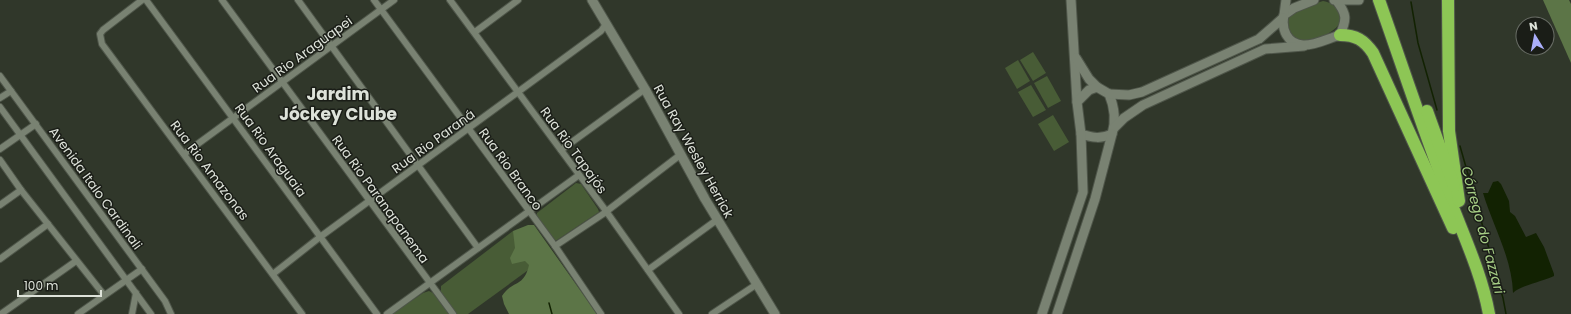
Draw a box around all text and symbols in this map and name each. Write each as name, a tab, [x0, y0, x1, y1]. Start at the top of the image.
street label: Rua Rio Araguapei	[248, 12, 356, 97]
north arrow	[1515, 16, 1555, 56]
text: N	[1528, 18, 1539, 35]
street label: Rua Ray Wesley Herrick	[649, 81, 738, 222]
district label: Jardim Jóckey Clube	[279, 82, 397, 126]
street label: Rua Rio Araguaia	[230, 100, 311, 201]
street label: Rua Rio Tapajós	[536, 103, 612, 198]
street label: Rua Rio Paraná	[388, 105, 479, 178]
street label: Rua Rio Amazonas	[166, 116, 254, 224]
street label: Avenida Italo Cardinali	[45, 123, 147, 254]
street label: Rua Rio Branco	[474, 124, 547, 214]
street label: Rua Rio Paranapanema	[327, 131, 434, 267]
water label: Córrego do Fazzari	[1456, 164, 1510, 297]
scale bar	[18, 272, 101, 298]
text: 100 m	[24, 277, 58, 294]

